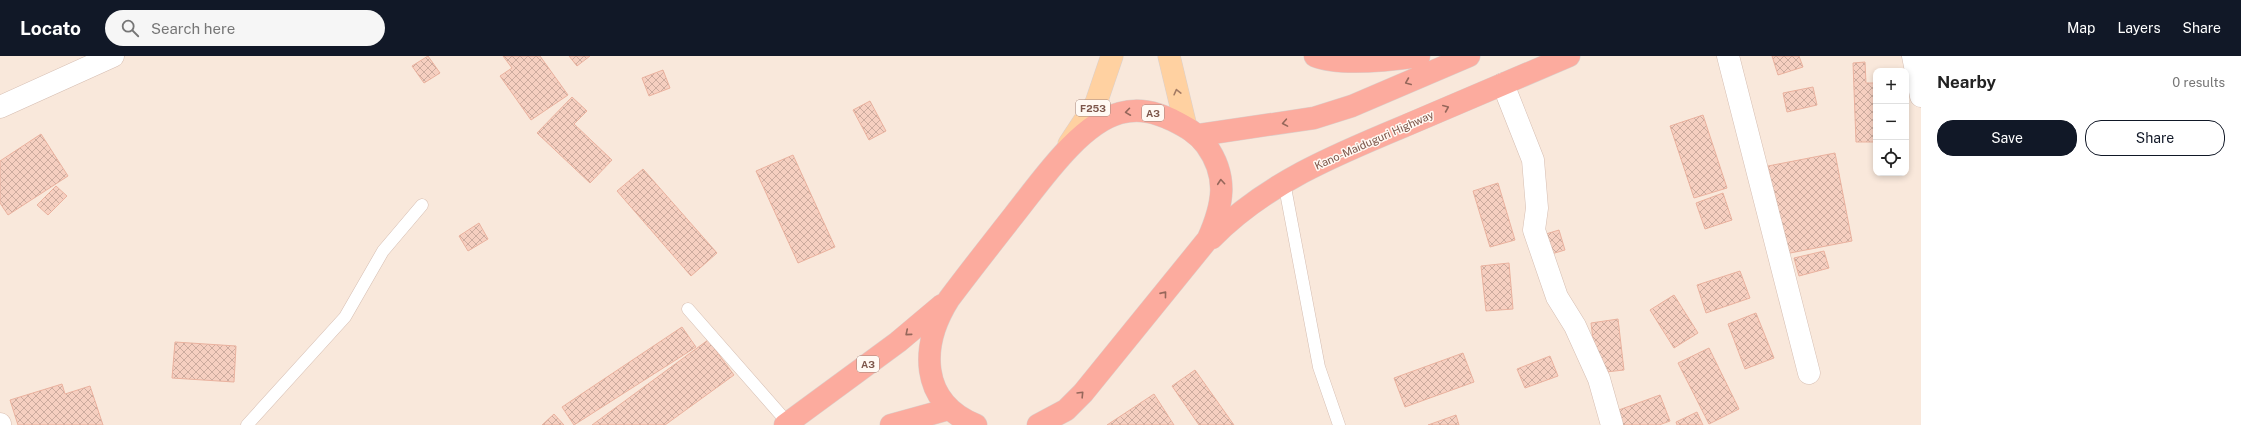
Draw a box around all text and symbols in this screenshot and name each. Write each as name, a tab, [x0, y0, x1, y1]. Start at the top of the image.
search box	[105, 10, 385, 46]
text: Locato	[20, 17, 81, 39]
icon: search	[119, 17, 141, 39]
text: Search here	[151, 20, 235, 37]
text: Map	[2067, 20, 2095, 36]
text: Layers	[2117, 20, 2161, 36]
text: Share	[2183, 20, 2221, 36]
map controls	[1873, 68, 1909, 176]
button: +	[1873, 68, 1909, 104]
text: Nearby	[1937, 72, 1996, 92]
text: 0 results	[2172, 75, 2225, 90]
one-way arrow	[1404, 77, 1412, 85]
one-way arrow	[1173, 89, 1182, 96]
road number: F253	[1076, 100, 1110, 116]
button: −	[1873, 104, 1909, 140]
road number: A3	[1142, 105, 1164, 121]
one-way arrow	[1441, 105, 1449, 113]
one-way arrow	[1125, 107, 1131, 116]
street label: Kano-Maiduguri Highway	[1313, 108, 1435, 172]
one-way arrow	[1282, 118, 1288, 127]
button: Save	[1937, 120, 2077, 156]
button: Share	[2085, 120, 2225, 156]
button: locate	[1873, 140, 1909, 176]
one-way arrow	[1217, 179, 1226, 186]
one-way arrow	[1159, 292, 1166, 299]
one-way arrow	[906, 329, 913, 336]
road number: A3	[857, 356, 879, 372]
one-way arrow	[1076, 392, 1083, 399]

